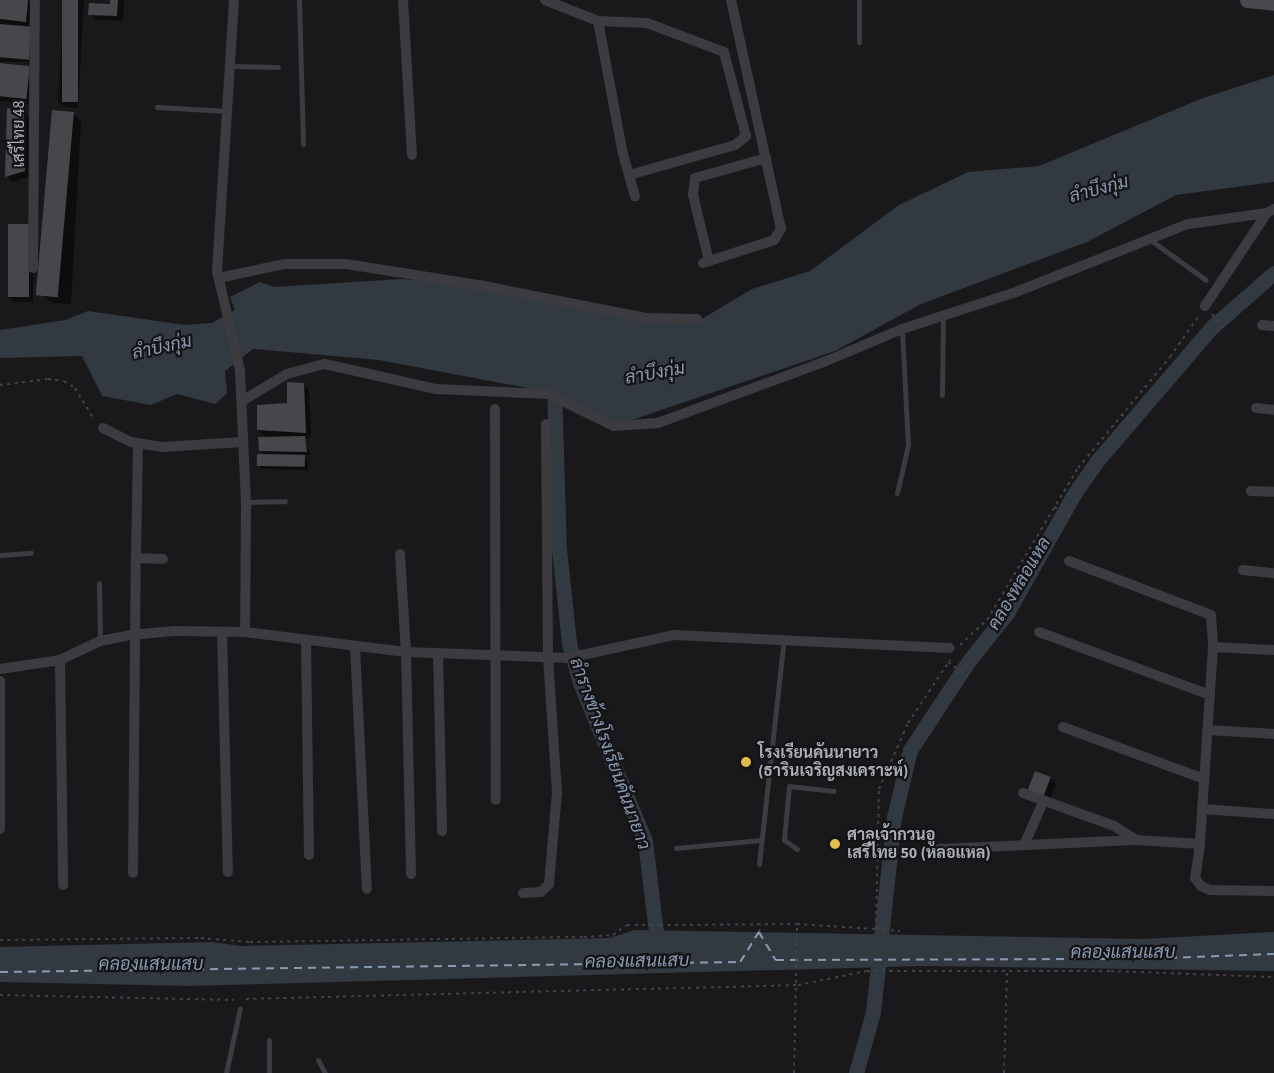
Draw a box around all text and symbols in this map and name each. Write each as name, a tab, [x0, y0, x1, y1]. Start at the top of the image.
street label: เสรีไทย 48	[9, 101, 29, 167]
water label: ลำบึงกุ่ม	[1067, 172, 1131, 208]
water label: ลำบึงกุ่ม	[130, 331, 194, 365]
water label: ลำบึงกุ่ม	[623, 358, 687, 390]
water label: คลองหลอแหล	[984, 534, 1056, 634]
water label: ลำรางข้างโรงเรียนคันนายาว	[564, 655, 654, 853]
place label: โรงเรียนคันนายาว (ธารินเจริญสงเคราะห์)	[758, 743, 909, 781]
marker: โรงเรียนคันนายาว (ธารินเจริญสงเคราะห์)	[739, 755, 753, 769]
place label: ศาลเจ้ากวนอู เสรีไทย 50 (หลอแหล)	[847, 825, 991, 863]
marker: ศาลเจ้ากวนอู เสรีไทย 50 (หลอแหล)	[828, 837, 842, 851]
water label: คลองแสนแสบ	[1071, 942, 1175, 964]
water label: คลองแสนแสบ	[584, 950, 690, 974]
water label: คลองแสนแสบ	[99, 954, 203, 976]

